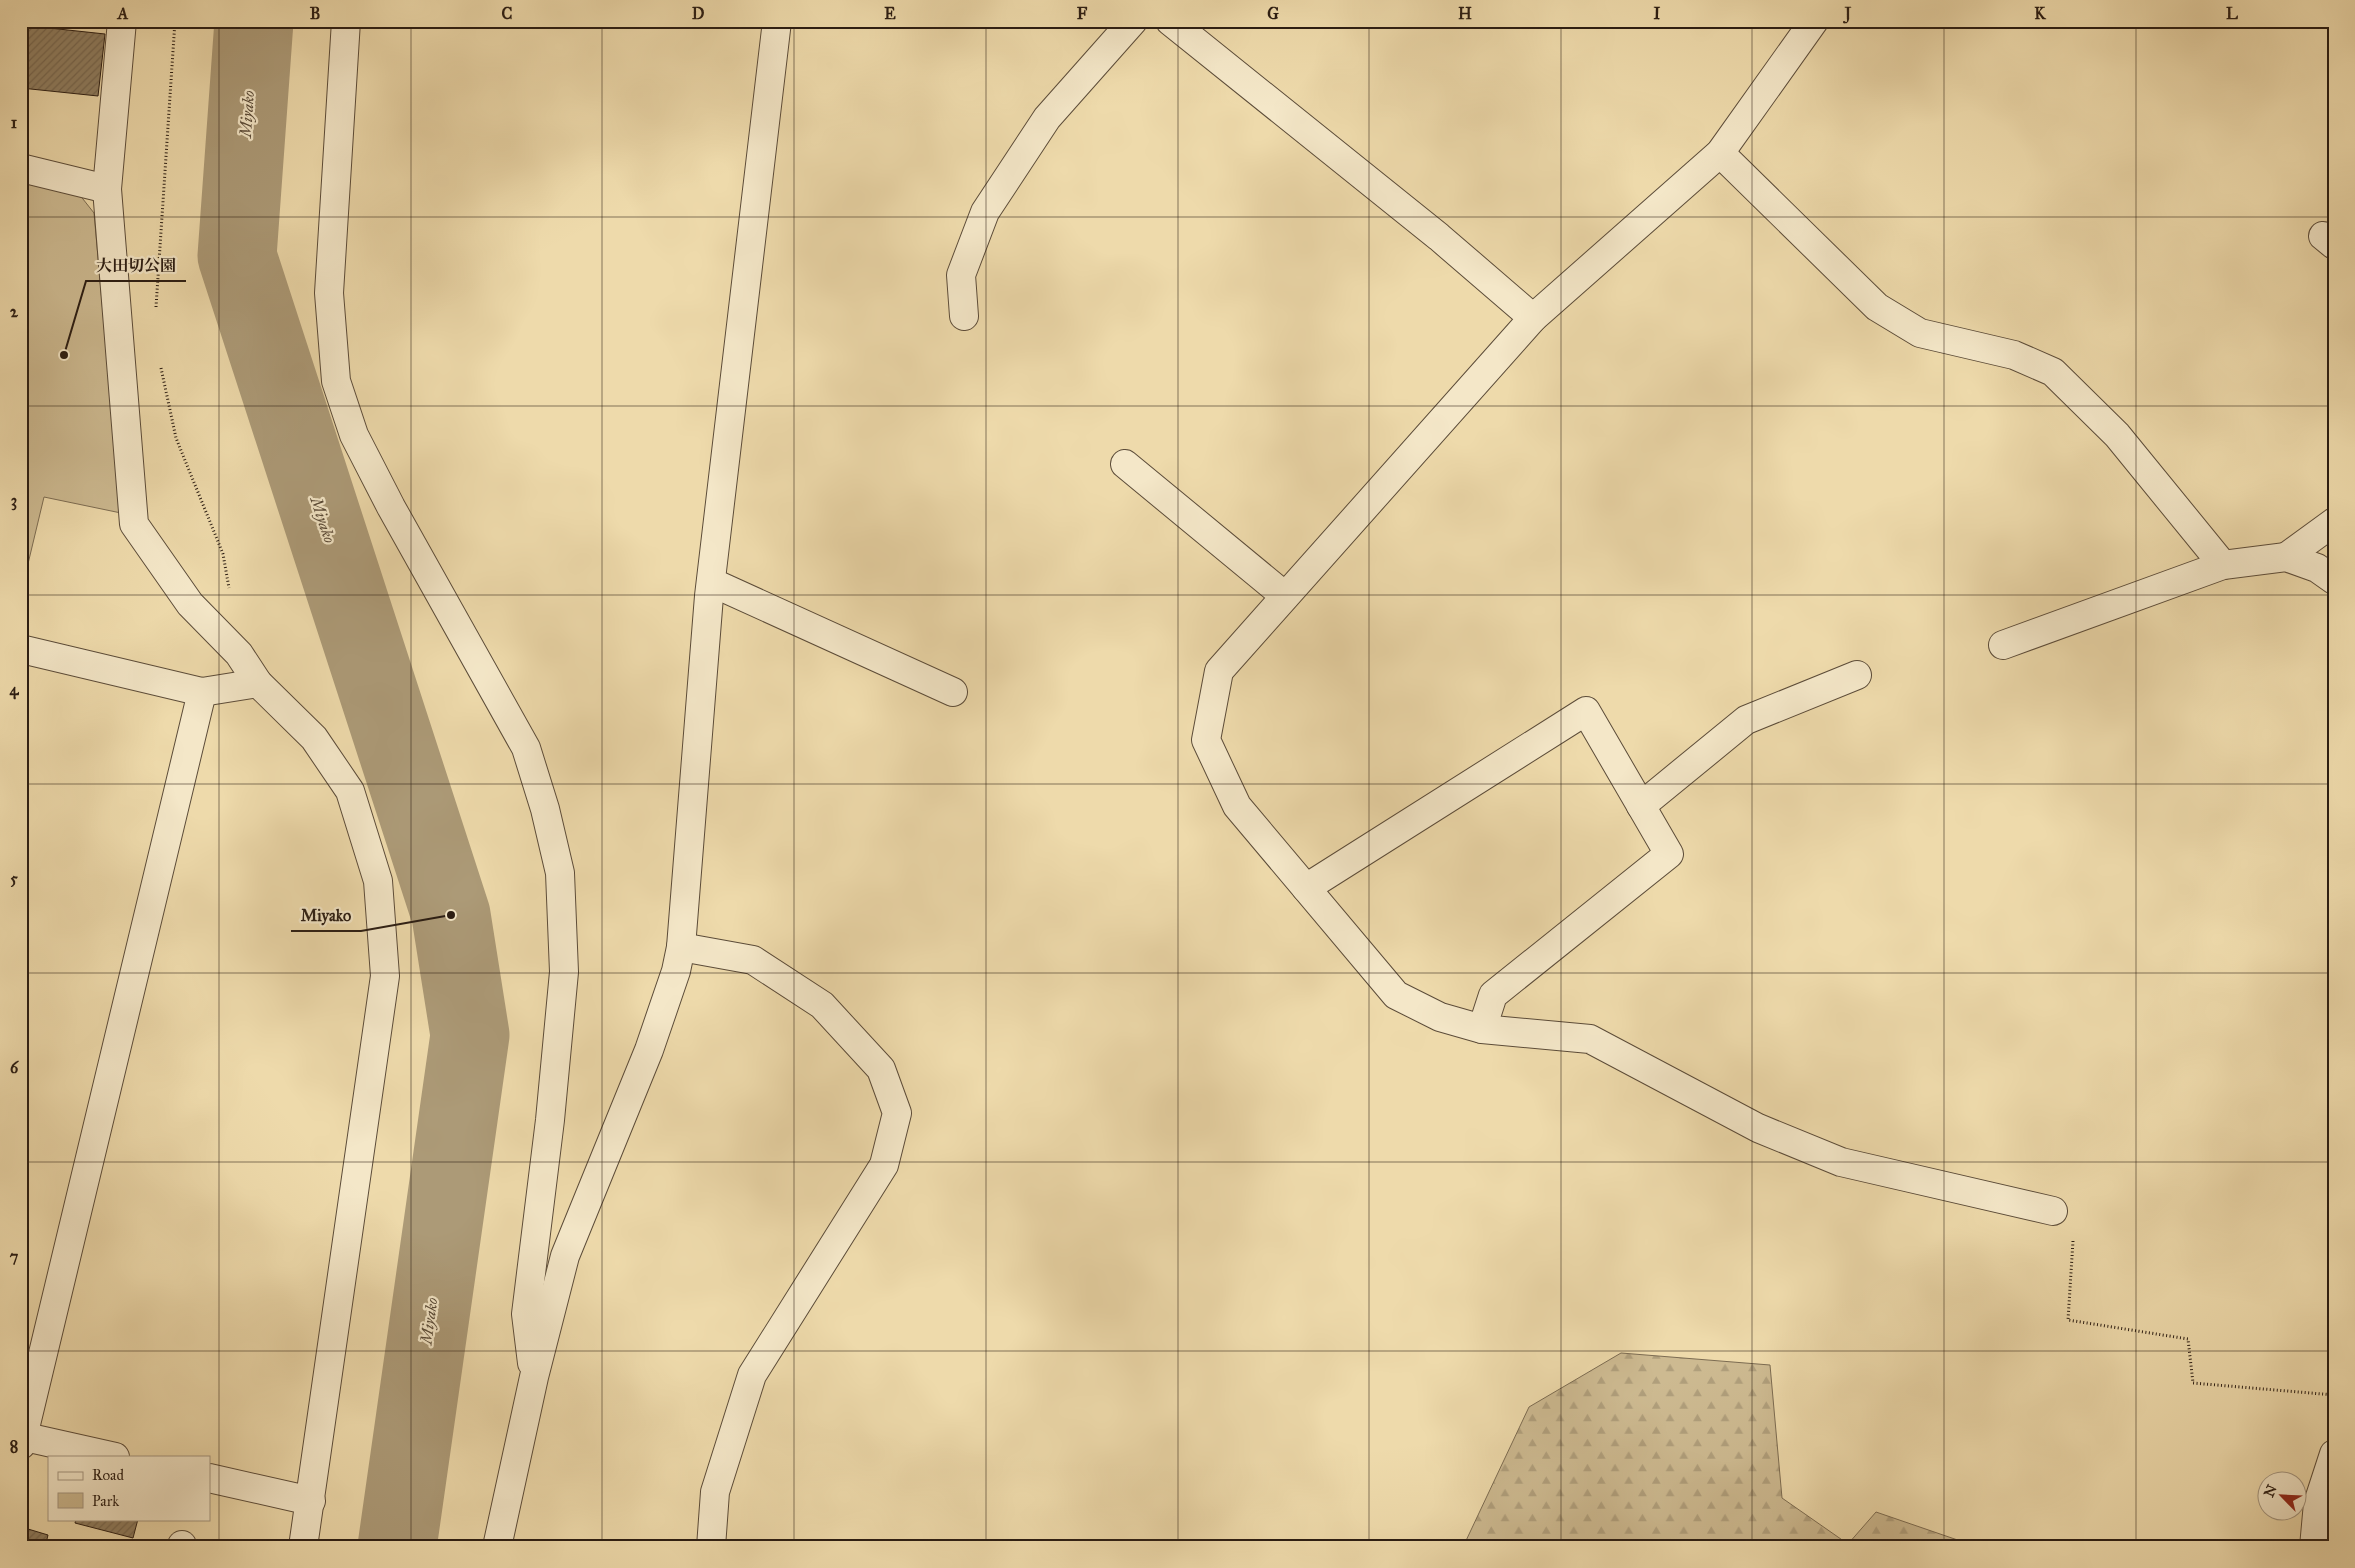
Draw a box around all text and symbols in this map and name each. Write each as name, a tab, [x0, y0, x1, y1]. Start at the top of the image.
text: A	[117, 4, 129, 23]
text: B	[310, 4, 320, 23]
text: C	[502, 4, 513, 23]
text: D	[692, 4, 705, 23]
text: E	[884, 4, 896, 23]
text: F	[1077, 4, 1088, 23]
text: G	[1267, 4, 1279, 23]
text: H	[1458, 4, 1472, 23]
text: I	[1654, 4, 1661, 23]
text: J	[1843, 4, 1852, 24]
text: K	[2034, 4, 2046, 23]
text: L	[2226, 4, 2238, 23]
water label: Miyako	[236, 90, 258, 140]
text: 1	[11, 113, 18, 132]
callout: 大田切公園	[86, 250, 186, 281]
text: 大田切公園	[96, 256, 176, 275]
text: 2	[10, 302, 19, 321]
text: 3	[11, 491, 17, 511]
water label: Miyako	[306, 493, 339, 545]
text: 4	[10, 680, 20, 700]
text: 5	[10, 869, 18, 888]
callout: Miyako	[291, 900, 361, 931]
text: Miyako	[301, 906, 351, 926]
text: 6	[10, 1058, 19, 1077]
text: 7	[10, 1247, 19, 1266]
water label: Miyako	[416, 1296, 442, 1348]
text: 8	[10, 1437, 18, 1456]
legend	[48, 1456, 210, 1520]
text: Road	[92, 1466, 124, 1484]
north arrow	[2258, 1470, 2308, 1520]
text: N	[2260, 1482, 2281, 1500]
text: Park	[92, 1492, 119, 1510]

